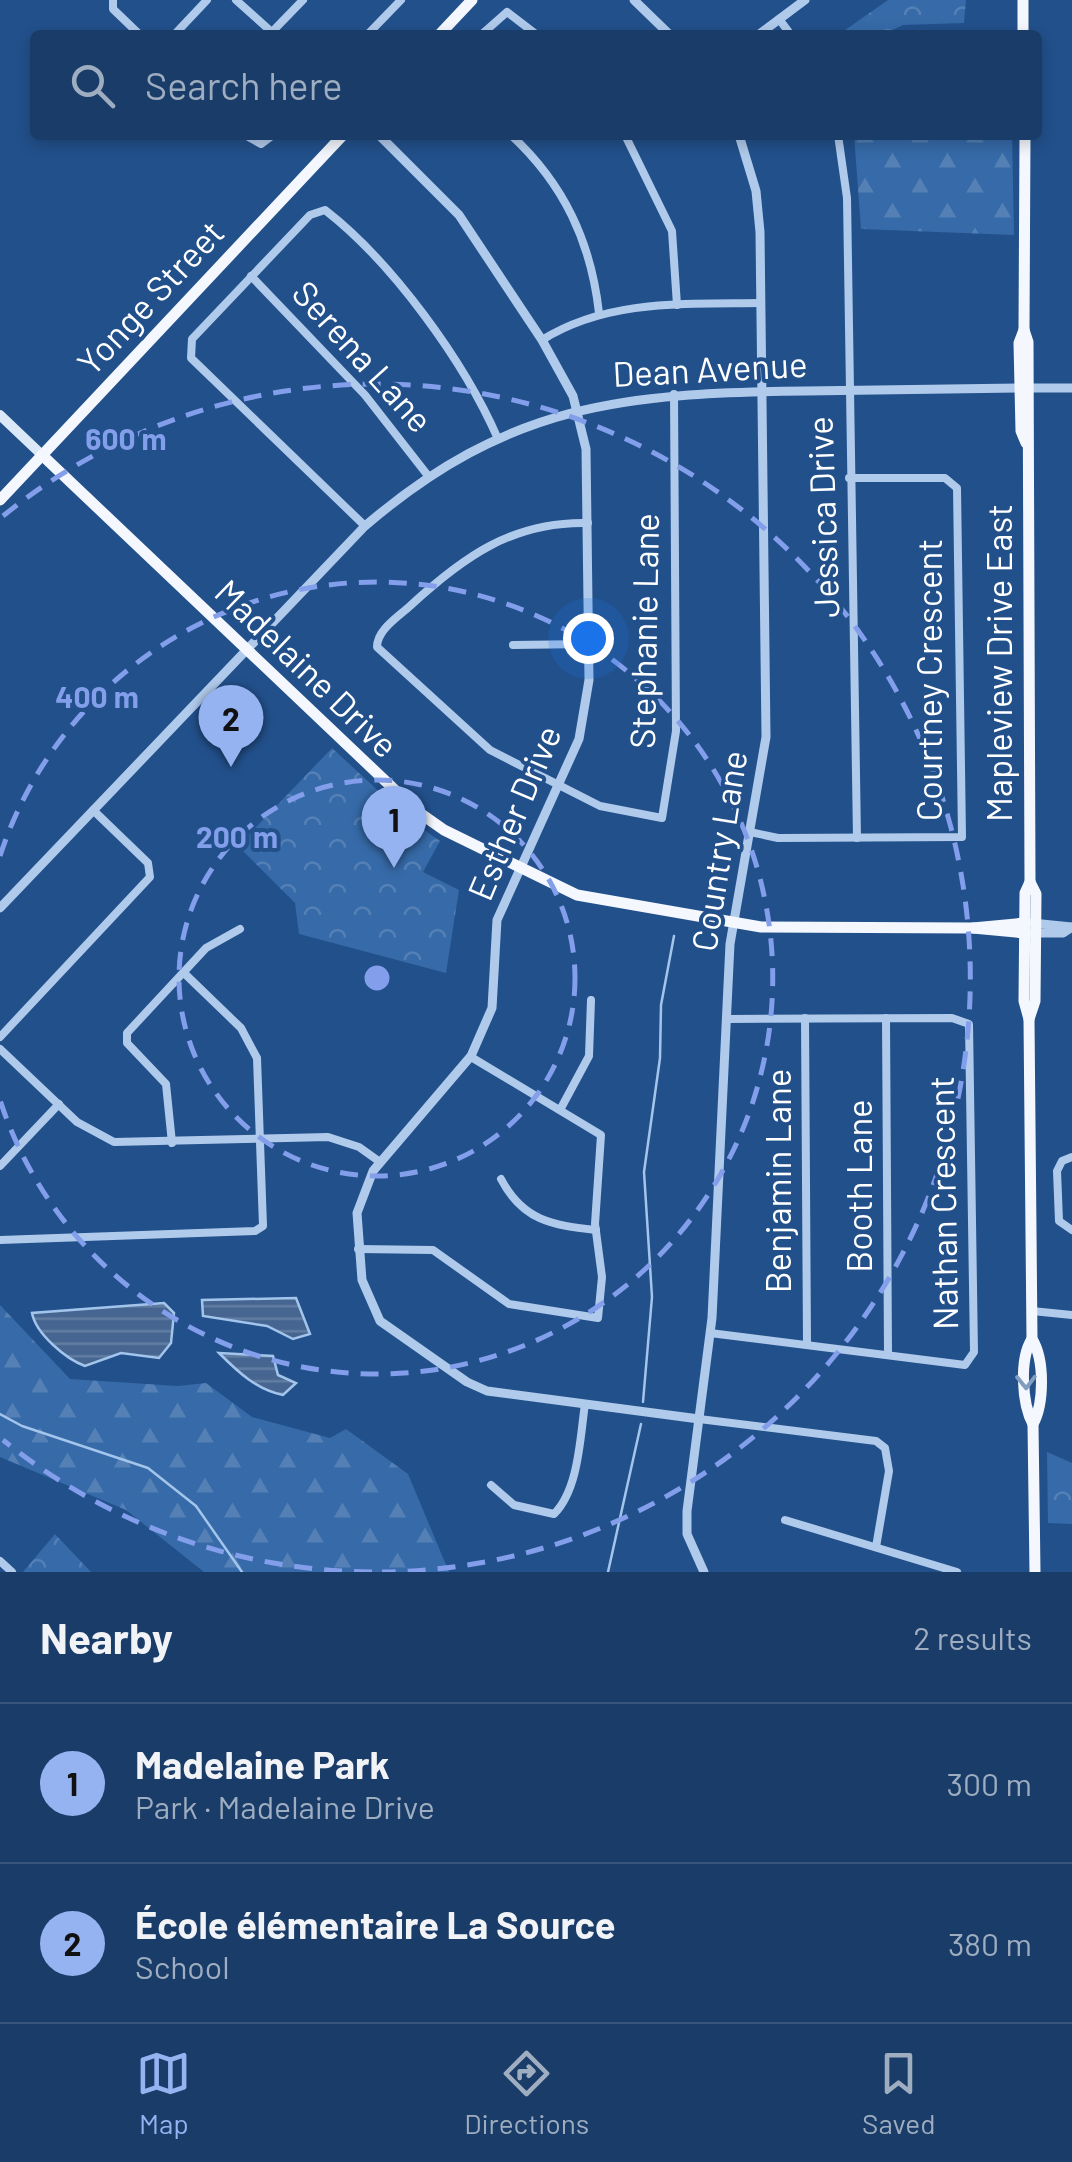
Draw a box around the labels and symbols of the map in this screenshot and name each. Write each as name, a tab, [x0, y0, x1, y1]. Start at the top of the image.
street label: Yonge Street	[67, 211, 232, 382]
street label: Serena Lane	[285, 271, 442, 440]
street label: Dean Avenue	[611, 342, 808, 394]
street label: Jessica Drive	[797, 416, 847, 619]
text: 600 m	[85, 420, 167, 456]
street label: Mapleview Drive East	[977, 504, 1019, 822]
street label: Stephanie Lane	[620, 513, 666, 749]
street label: Courtney Crescent	[907, 539, 949, 821]
street label: Madelaine Drive	[207, 570, 408, 765]
your location	[563, 613, 614, 664]
text: 400 m	[55, 678, 139, 714]
pin: 2	[198, 684, 264, 767]
street label: Esther Drive	[458, 719, 569, 906]
street label: Country Lane	[681, 747, 755, 954]
pin: 1	[362, 786, 426, 868]
text: 200 m	[196, 818, 278, 854]
centre of rings	[359, 960, 395, 996]
street label: Benjamin Lane	[756, 1069, 798, 1293]
street label: Nathan Crescent	[919, 1076, 965, 1330]
street label: Booth Lane	[837, 1099, 879, 1273]
one-way arrow	[1015, 1374, 1036, 1390]

